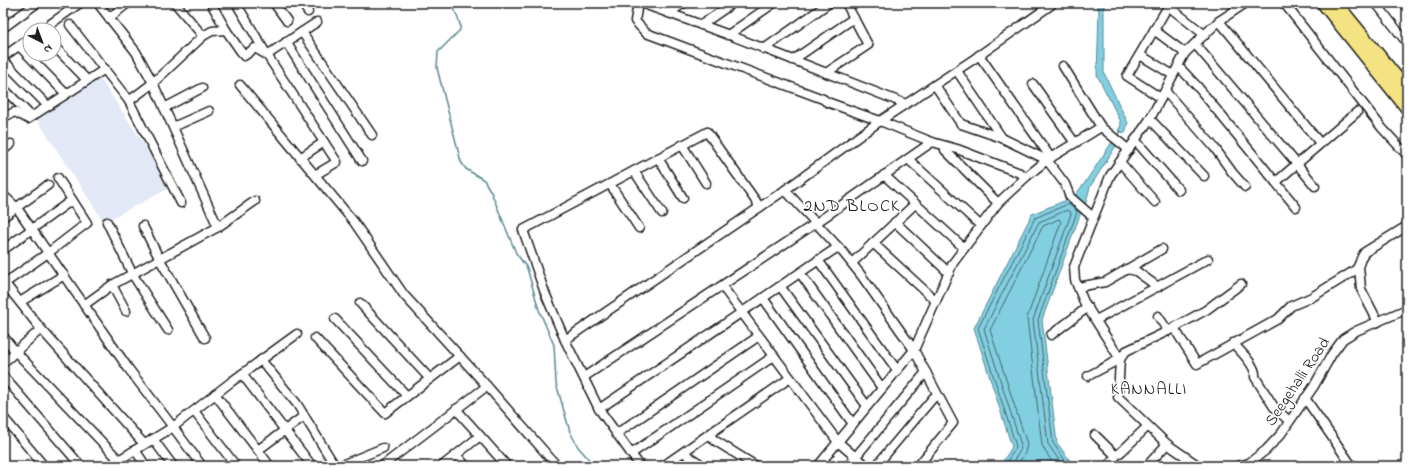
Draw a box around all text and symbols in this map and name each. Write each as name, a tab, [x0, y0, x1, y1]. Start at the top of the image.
north arrow	[22, 22, 62, 62]
text: N	[40, 40, 56, 57]
district label: 2ND BLOCK	[803, 194, 901, 220]
street label: Seegehalli Road	[1259, 333, 1337, 431]
district label: KANNALLI	[1111, 377, 1187, 402]

